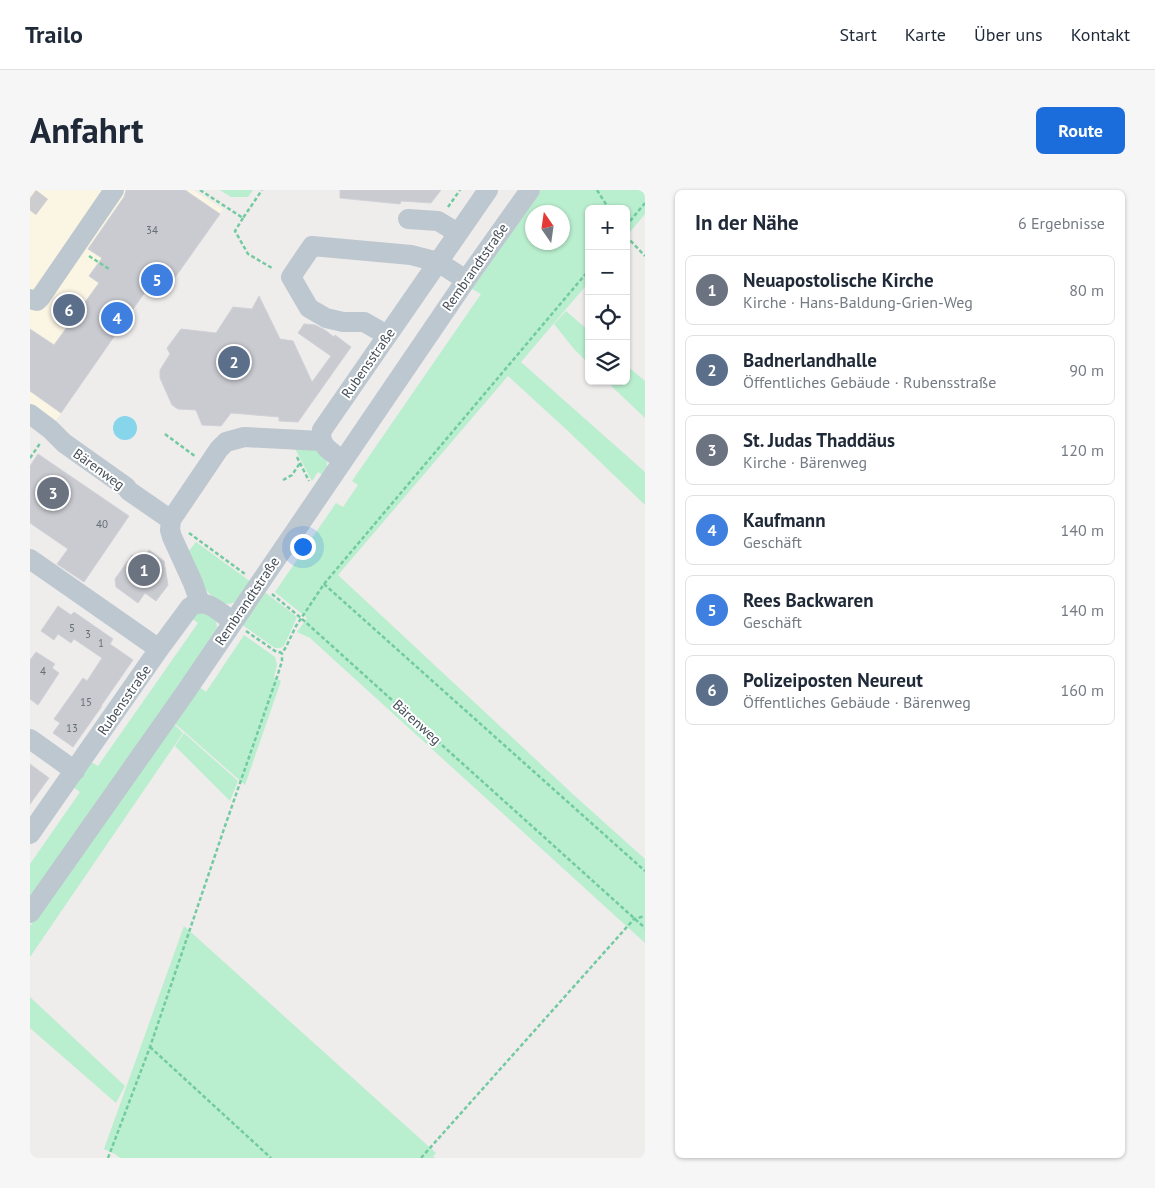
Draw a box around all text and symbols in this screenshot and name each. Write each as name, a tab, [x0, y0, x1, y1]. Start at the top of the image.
text: Trailo	[25, 19, 83, 50]
text: Start	[839, 23, 877, 46]
text: Karte	[905, 23, 946, 46]
text: Über uns	[974, 23, 1043, 46]
text: Kontakt	[1071, 23, 1130, 46]
text: Anfahrt	[30, 107, 143, 153]
button: Route	[1036, 107, 1125, 154]
north arrow	[525, 205, 570, 250]
map controls	[585, 205, 630, 385]
button: +	[585, 205, 630, 250]
text: In der Nähe	[695, 209, 799, 236]
text: 6 Ergebnisse	[1018, 213, 1105, 233]
street label: Rembrandtstraße	[438, 220, 512, 314]
house number: 34	[146, 223, 158, 237]
button: −	[585, 250, 630, 295]
pin: 5	[141, 261, 173, 299]
text: Neuapostolische Kirche	[743, 268, 934, 292]
text: 1	[707, 280, 717, 300]
text: 80 m	[1069, 280, 1104, 300]
pin: 6	[53, 291, 85, 329]
text: Kirche · Hans-Baldung-Grien-Weg	[743, 292, 973, 312]
button: locate	[585, 295, 630, 340]
pin: 4	[101, 299, 133, 337]
street label: Rubensstraße	[337, 324, 399, 402]
button: layers	[585, 340, 630, 385]
pin: 2	[218, 343, 250, 381]
text: Badnerlandhalle	[743, 348, 877, 372]
text: 2	[707, 360, 717, 380]
text: 90 m	[1069, 360, 1104, 380]
text: Öffentliches Gebäude · Rubensstraße	[743, 372, 996, 392]
text: St. Judas Thaddäus	[743, 428, 895, 452]
text: 3	[707, 440, 717, 460]
text: 120 m	[1061, 440, 1104, 460]
street label: Bärenweg	[70, 444, 128, 494]
text: Kirche · Bärenweg	[743, 452, 867, 472]
pin: 3	[37, 474, 69, 512]
text: Kaufmann	[743, 508, 826, 532]
house number: 40	[96, 517, 108, 531]
text: 4	[707, 520, 717, 540]
text: 140 m	[1061, 520, 1104, 540]
text: Geschäft	[743, 532, 802, 552]
your location	[290, 534, 316, 560]
pin: 1	[128, 551, 160, 589]
street label: Rembrandtstraße	[211, 553, 283, 649]
text: Rees Backwaren	[743, 588, 874, 612]
text: 5	[707, 600, 717, 620]
text: 140 m	[1061, 600, 1104, 620]
text: Geschäft	[743, 612, 802, 632]
house number: 5	[69, 621, 75, 635]
house number: 3	[85, 627, 91, 641]
house number: 1	[98, 636, 104, 650]
street label: Rubensstraße	[93, 661, 155, 739]
house number: 4	[40, 664, 46, 678]
text: Polizeiposten Neureut	[743, 668, 923, 692]
text: 6	[707, 680, 717, 700]
text: 160 m	[1061, 680, 1104, 700]
text: Öffentliches Gebäude · Bärenweg	[743, 692, 971, 712]
house number: 15	[80, 695, 92, 709]
street label: Bärenweg	[389, 695, 445, 749]
house number: 13	[66, 721, 78, 735]

